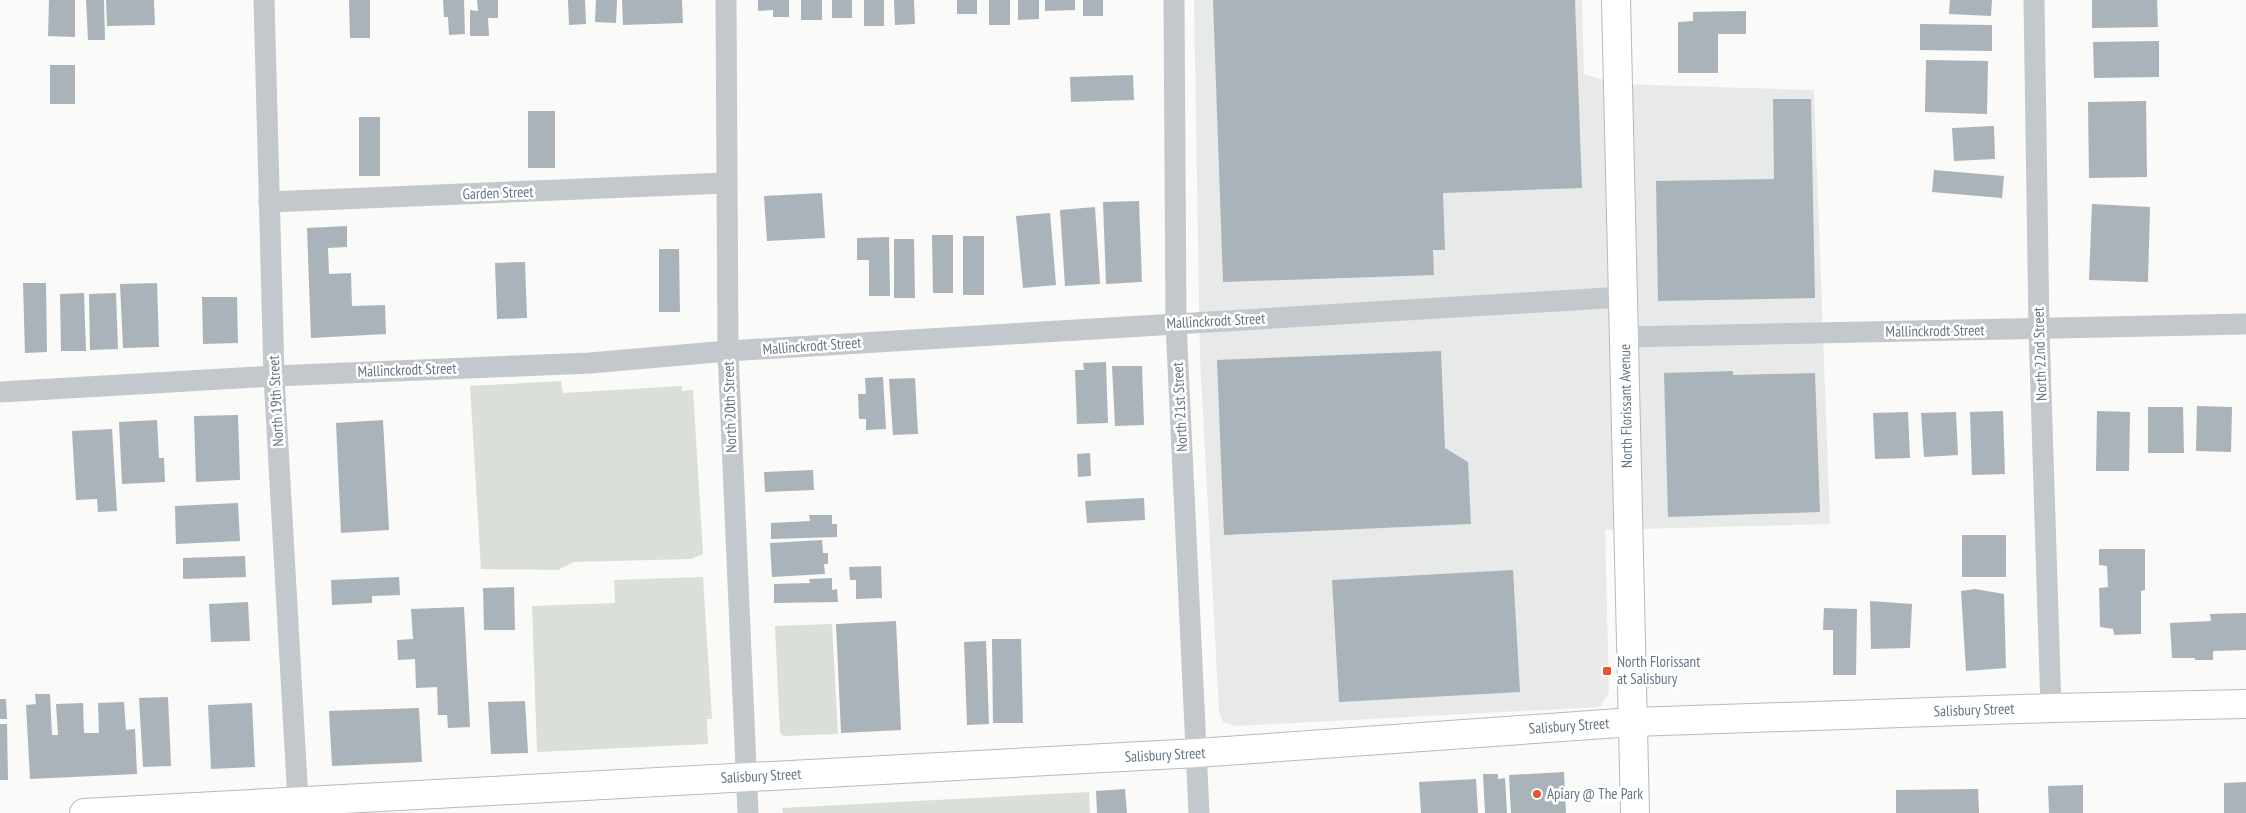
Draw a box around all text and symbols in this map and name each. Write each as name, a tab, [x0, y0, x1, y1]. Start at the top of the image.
street label: Garden Street	[462, 182, 534, 203]
street label: North 22nd Street	[2028, 307, 2051, 401]
street label: Mallinckrodt Street	[1166, 308, 1266, 333]
street label: Mallinckrodt Street	[1885, 320, 1985, 341]
street label: Mallinckrodt Street	[762, 333, 862, 358]
street label: North Florissant Avenue	[1615, 344, 1636, 468]
street label: North 19th Street	[264, 355, 287, 447]
street label: Mallinckrodt Street	[357, 358, 457, 381]
street label: North 20th Street	[718, 361, 741, 453]
street label: North 21st Street	[1168, 362, 1191, 452]
place label: North Florissant at Salisbury	[1617, 652, 1700, 688]
marker: North Florissant at Salisbury	[1601, 665, 1613, 677]
street label: Salisbury Street	[1933, 699, 2015, 720]
street label: Salisbury Street	[1528, 713, 1610, 738]
street label: Salisbury Street	[1124, 743, 1206, 766]
street label: Salisbury Street	[720, 764, 802, 787]
place label: Apiary @ The Park	[1547, 784, 1643, 803]
marker: Apiary @ The Park	[1531, 788, 1543, 800]

